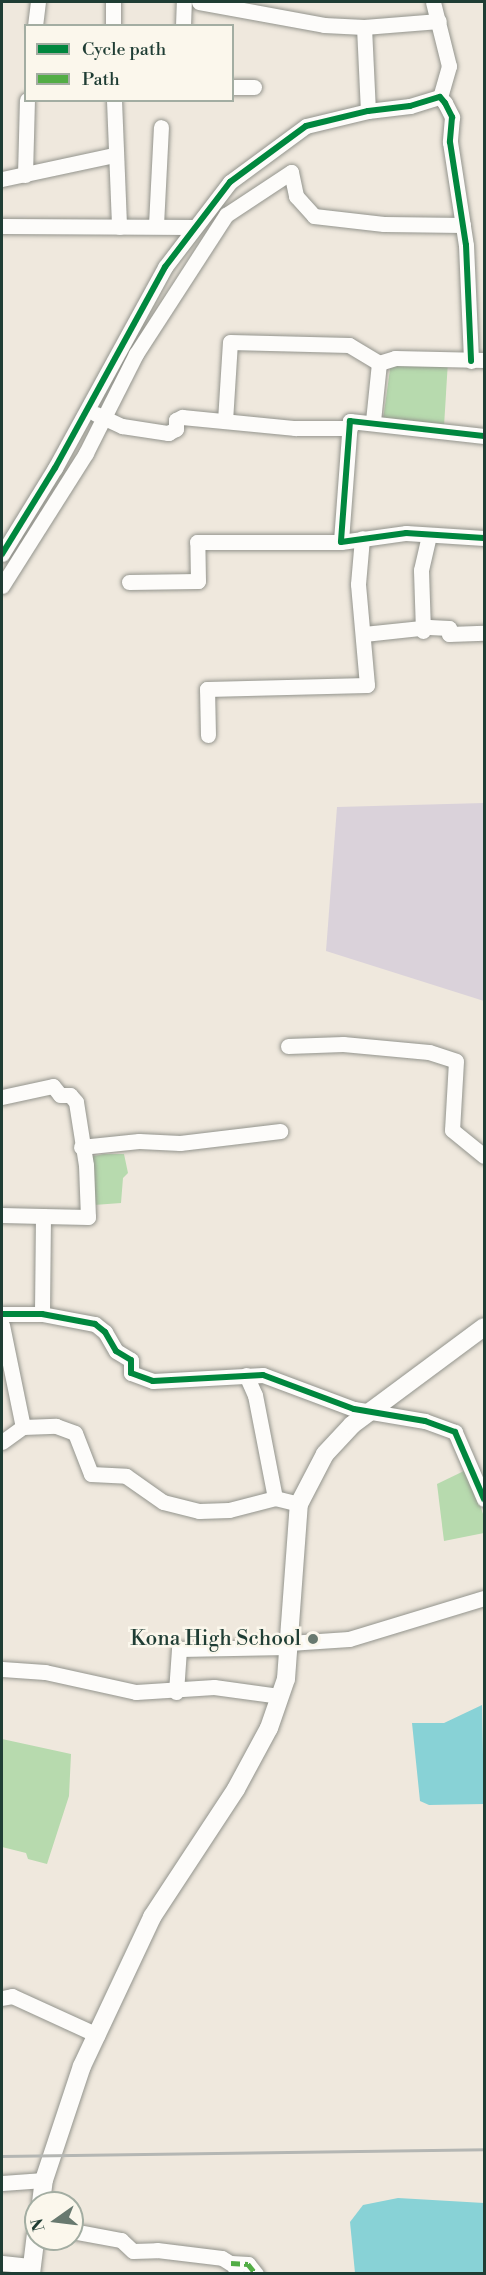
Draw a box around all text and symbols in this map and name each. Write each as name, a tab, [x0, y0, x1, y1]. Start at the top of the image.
legend	[24, 24, 234, 102]
text: Cycle path	[82, 38, 166, 61]
text: Path	[82, 68, 120, 91]
place label: Kona High School	[130, 1626, 301, 1652]
marker: Kona High School	[306, 1632, 320, 1646]
north arrow	[24, 2191, 84, 2251]
text: N	[27, 2216, 50, 2233]

